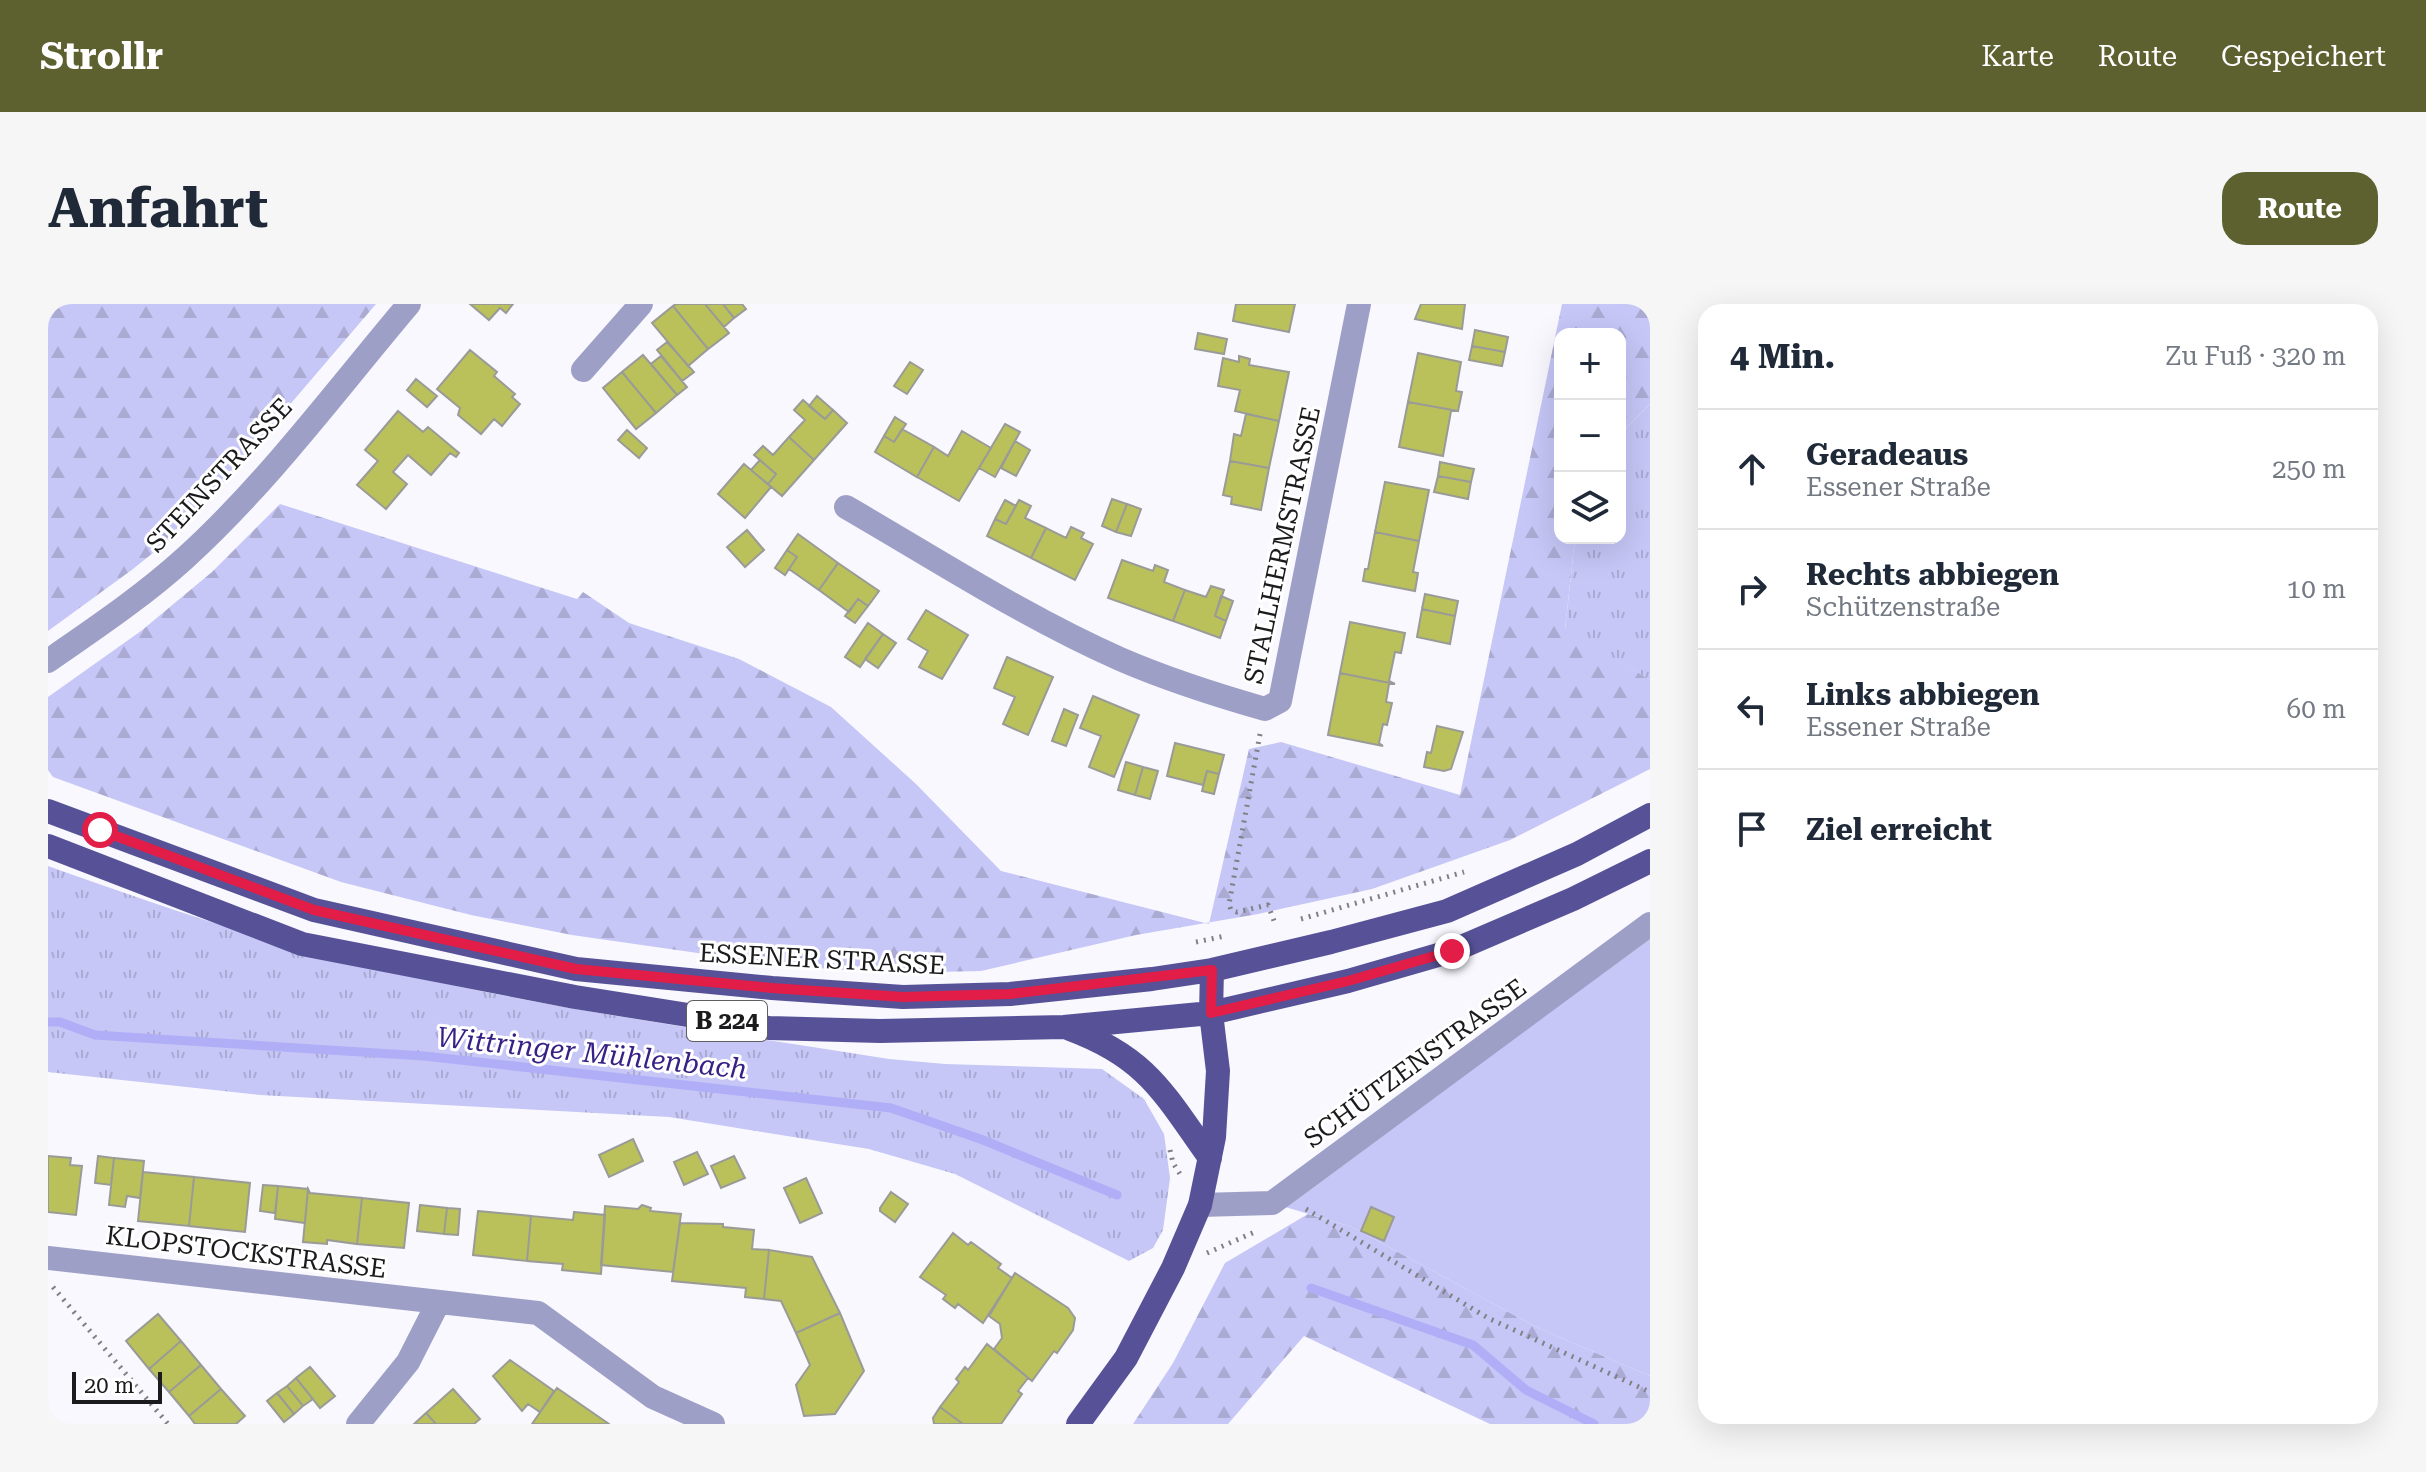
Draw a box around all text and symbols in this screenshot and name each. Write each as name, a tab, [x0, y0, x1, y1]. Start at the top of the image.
text: Strollr	[40, 34, 163, 78]
text: Karte	[1981, 40, 2054, 73]
text: Route	[2098, 40, 2177, 73]
text: Gespeichert	[2221, 40, 2386, 73]
button: Route	[2222, 172, 2378, 245]
text: Anfahrt	[48, 175, 268, 241]
map controls	[1554, 328, 1626, 544]
button: +	[1554, 328, 1626, 400]
text: 4 Min.	[1730, 336, 1835, 376]
text: Zu Fuß · 320 m	[2165, 341, 2346, 371]
street label: STEINSTRASSE	[140, 392, 298, 558]
button: −	[1554, 400, 1626, 472]
street label: STALLHERMSTRASSE	[1238, 404, 1326, 686]
text: Geradeaus	[1806, 437, 1968, 472]
icon: ahead	[1730, 447, 1774, 491]
text: 250 m	[2272, 454, 2346, 484]
button: layers	[1554, 472, 1626, 544]
text: Essener Straße	[1806, 472, 1991, 502]
text: Rechts abbiegen	[1806, 557, 2059, 592]
icon: right	[1730, 567, 1774, 611]
text: 10 m	[2287, 574, 2346, 604]
text: Schützenstraße	[1806, 592, 2000, 622]
text: Links abbiegen	[1806, 677, 2040, 712]
icon: left	[1730, 687, 1774, 731]
text: 60 m	[2287, 694, 2346, 724]
text: Essener Straße	[1806, 712, 1991, 742]
icon: arrive	[1730, 807, 1774, 851]
route start	[82, 812, 118, 848]
text: Ziel erreicht	[1806, 812, 1992, 847]
route end	[1434, 933, 1470, 969]
street label: ESSENER STRASSE	[698, 938, 946, 980]
street label: SCHÜTZENSTRASSE	[1298, 972, 1532, 1154]
road number: B 224	[687, 1001, 767, 1041]
water label: Wittringer Mühlenbach	[435, 1020, 749, 1086]
street label: KLOPSTOCKSTRASSE	[104, 1220, 388, 1284]
scale bar	[72, 1368, 162, 1404]
text: 20 m	[84, 1373, 134, 1398]

